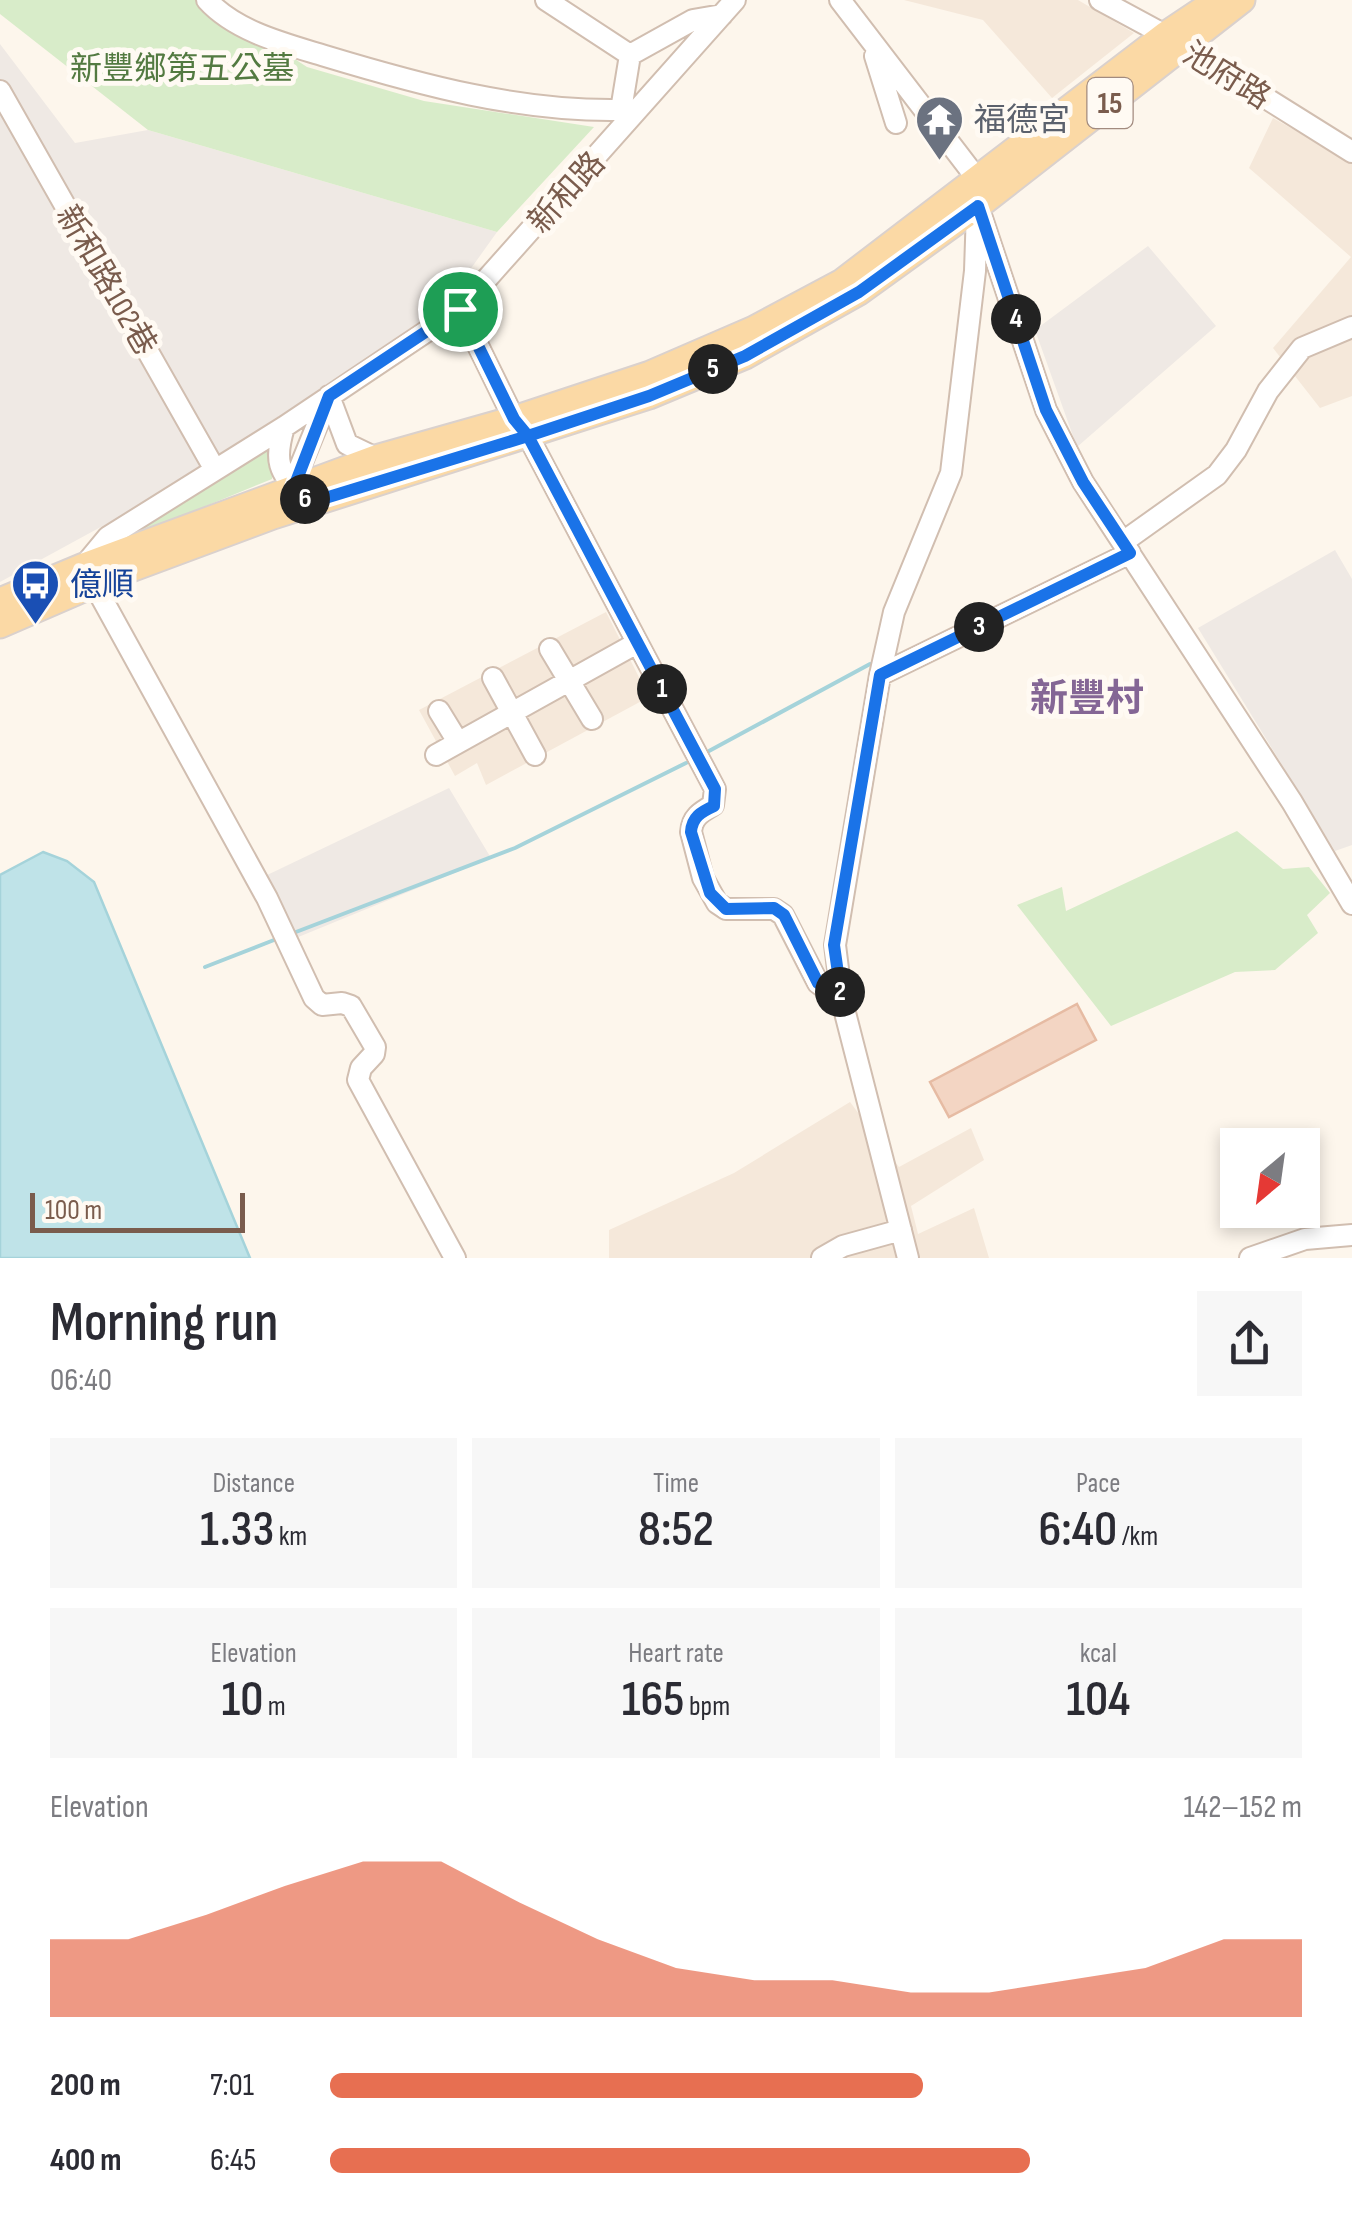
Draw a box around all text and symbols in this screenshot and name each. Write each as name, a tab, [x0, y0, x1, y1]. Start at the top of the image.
street label: 池府路	[1175, 34, 1277, 118]
park label: 新豐鄉第五公墓	[70, 50, 294, 89]
road number: 15	[1088, 78, 1132, 128]
temple icon: 福德宮	[913, 93, 965, 161]
place label: 福德宮	[974, 101, 1070, 140]
street label: 新和路	[520, 144, 614, 242]
street label: 新和路102巷	[47, 199, 164, 363]
pin	[418, 267, 503, 352]
icon: arrive	[433, 282, 488, 337]
pin: 4	[991, 294, 1041, 344]
text: 4	[1009, 302, 1023, 335]
pin: 5	[688, 344, 738, 394]
text: 5	[707, 352, 719, 385]
pin: 6	[280, 474, 330, 524]
text: 6	[298, 482, 312, 515]
bus stop icon: 億順	[9, 558, 61, 626]
place label: 億順	[70, 566, 134, 605]
pin: 3	[954, 602, 1004, 652]
text: 3	[973, 610, 985, 643]
pin: 1	[637, 664, 687, 714]
text: 1	[657, 672, 667, 705]
district label: 新豐村	[1030, 677, 1144, 722]
pin: 2	[815, 967, 865, 1017]
text: 2	[834, 975, 846, 1008]
north arrow	[1220, 1128, 1320, 1228]
map controls	[1220, 1128, 1320, 1228]
scale bar	[30, 1188, 245, 1232]
text: 100 m	[45, 1194, 102, 1227]
text: Morning run	[50, 1290, 278, 1357]
button: share	[1197, 1291, 1302, 1396]
text: 06:40	[50, 1361, 112, 1400]
text: Distance	[212, 1467, 295, 1500]
text: Time	[653, 1467, 699, 1500]
text: Pace	[1076, 1467, 1121, 1500]
text: 1.33	[200, 1500, 274, 1560]
text: 8:52	[638, 1500, 714, 1560]
text: 6:40	[1039, 1500, 1117, 1560]
text: km	[274, 1520, 307, 1553]
text: /km	[1117, 1520, 1158, 1553]
text: Elevation	[210, 1637, 297, 1670]
text: Heart rate	[628, 1637, 724, 1670]
text: kcal	[1080, 1637, 1117, 1670]
text: 10	[222, 1670, 263, 1730]
text: 165	[622, 1670, 685, 1730]
text: 104	[1066, 1670, 1130, 1730]
text: m	[263, 1690, 286, 1723]
text: bpm	[685, 1690, 730, 1723]
text: Elevation	[50, 1788, 149, 1827]
text: 142–152 m	[1183, 1788, 1302, 1827]
text: 200 m	[50, 2066, 121, 2105]
text: 7:01	[210, 2066, 254, 2105]
text: 400 m	[50, 2141, 122, 2180]
text: 6:45	[210, 2141, 256, 2180]

